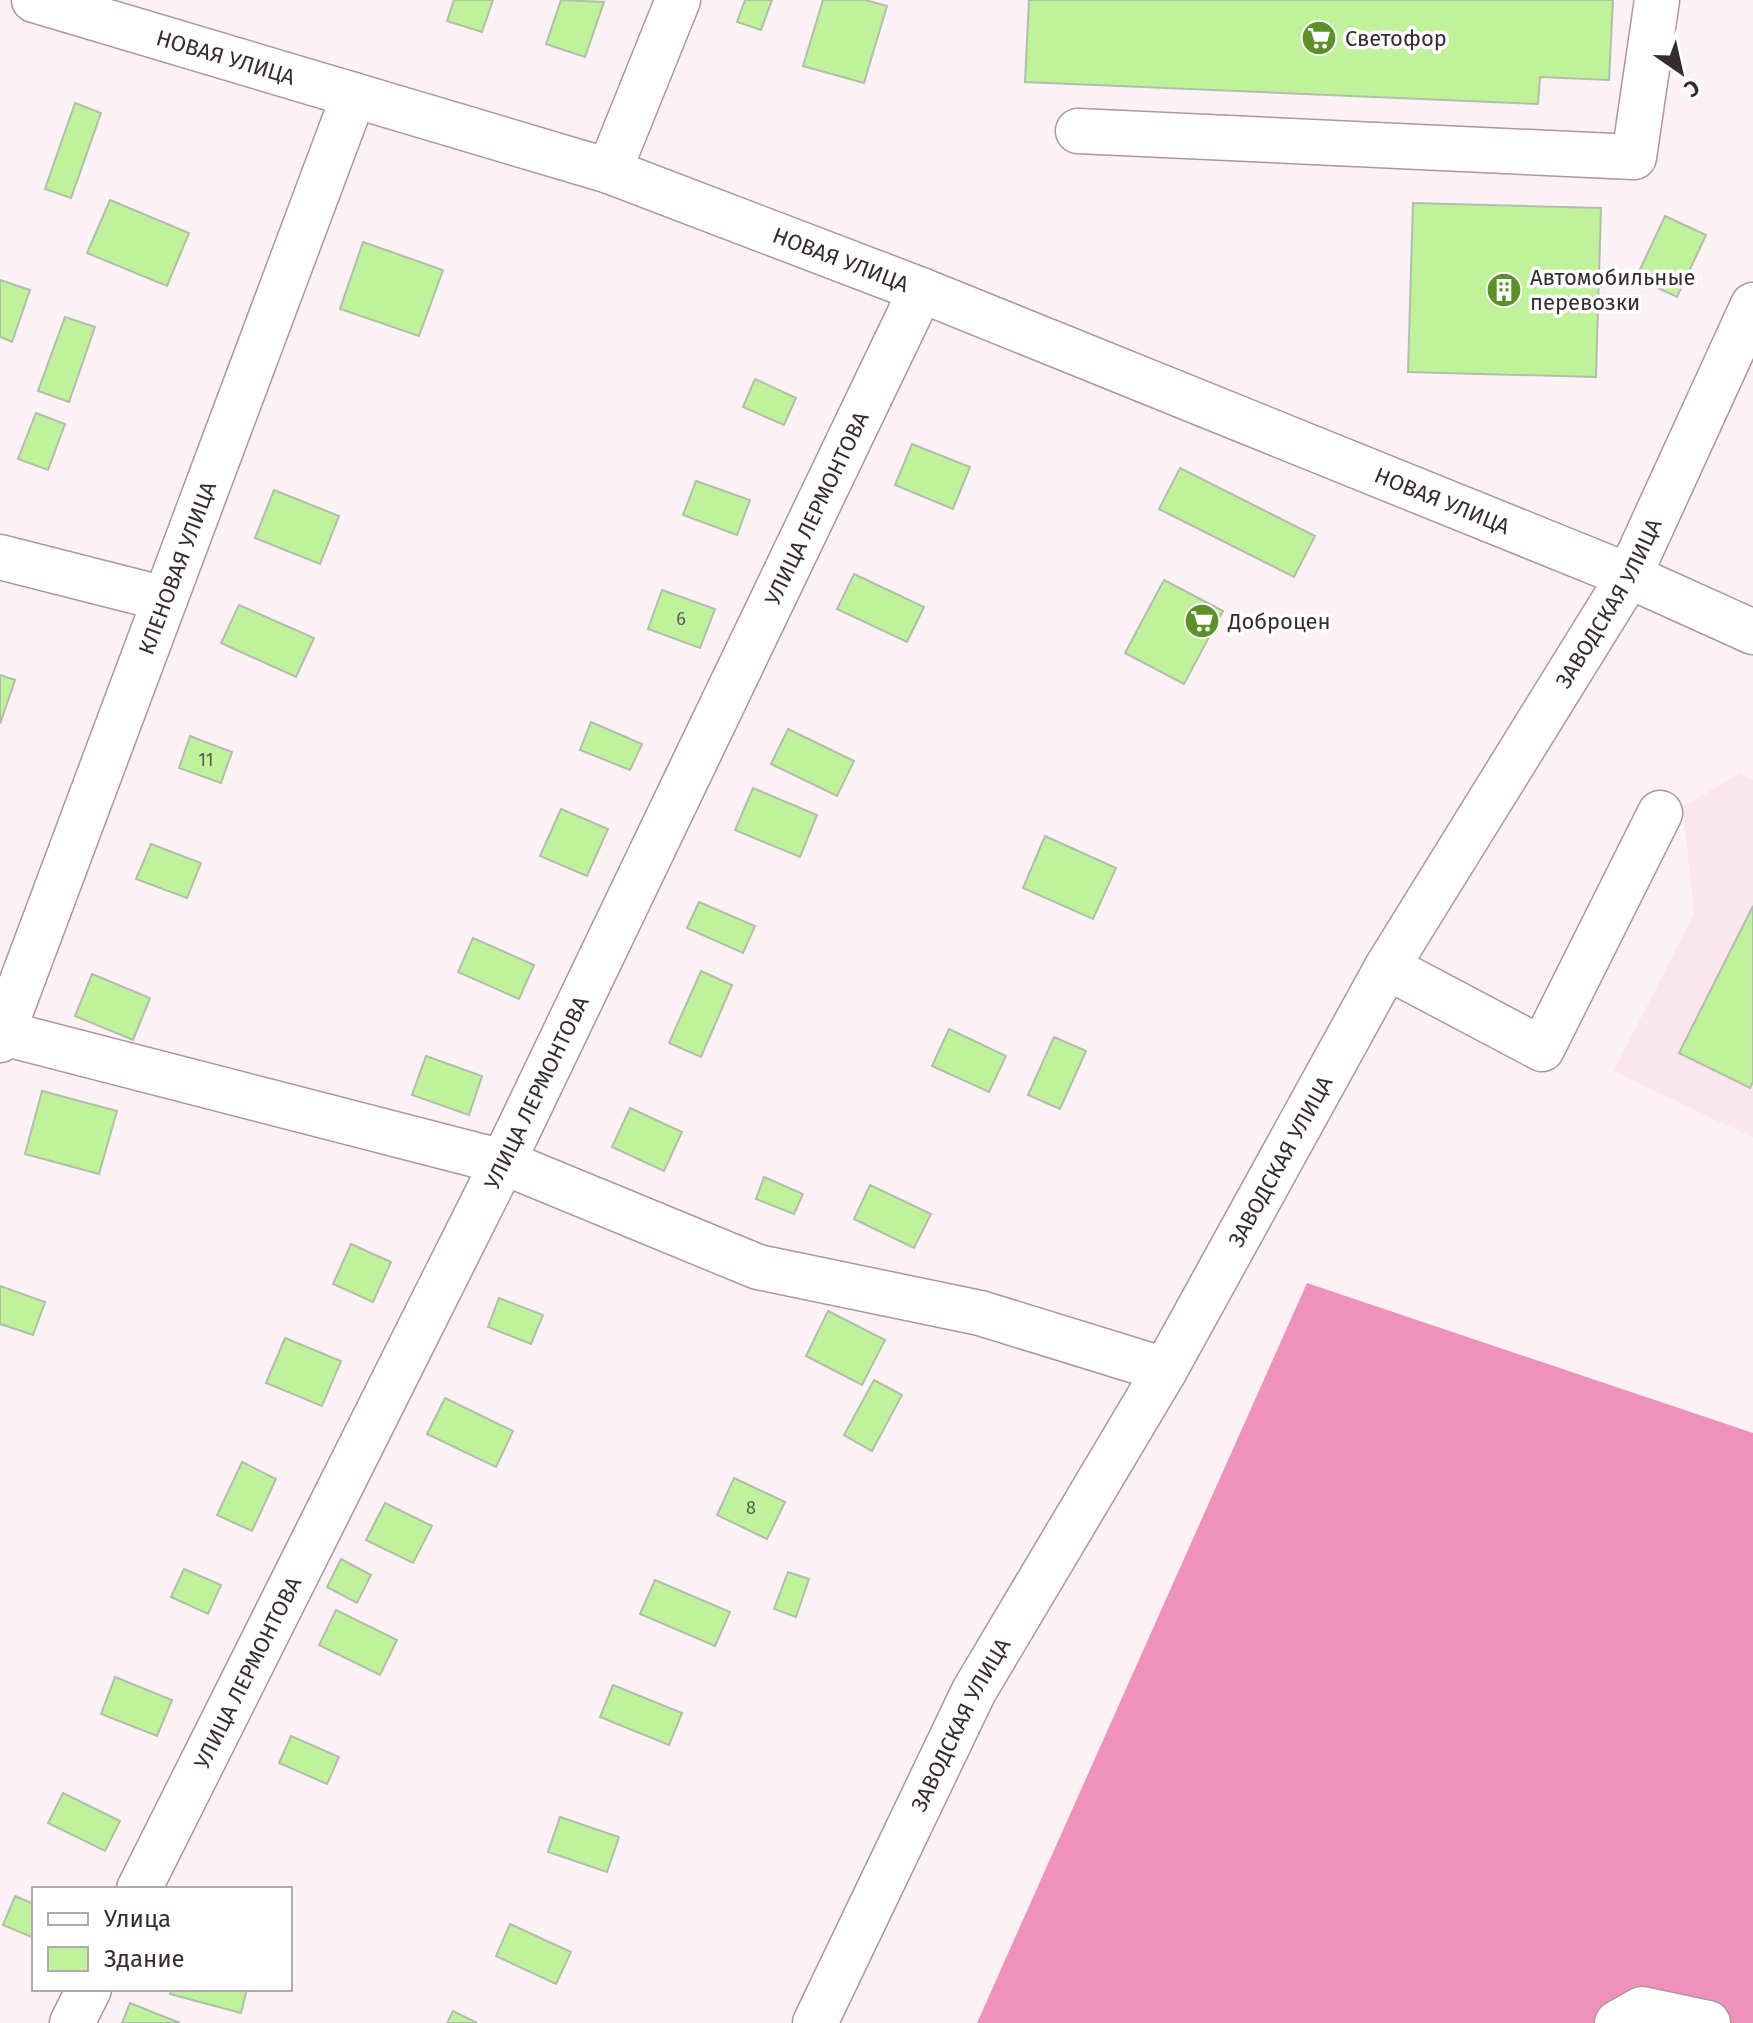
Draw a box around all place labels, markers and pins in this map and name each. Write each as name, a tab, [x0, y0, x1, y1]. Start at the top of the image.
supermarket icon: Светофор	[1300, 19, 1338, 57]
place label: Светофор	[1345, 25, 1447, 52]
place label: Автомобильные перевозки	[1530, 264, 1696, 316]
building icon: Автомобильные перевозки	[1485, 271, 1523, 309]
supermarket icon: Доброцен	[1183, 602, 1221, 640]
place label: Доброцен	[1227, 608, 1331, 635]

